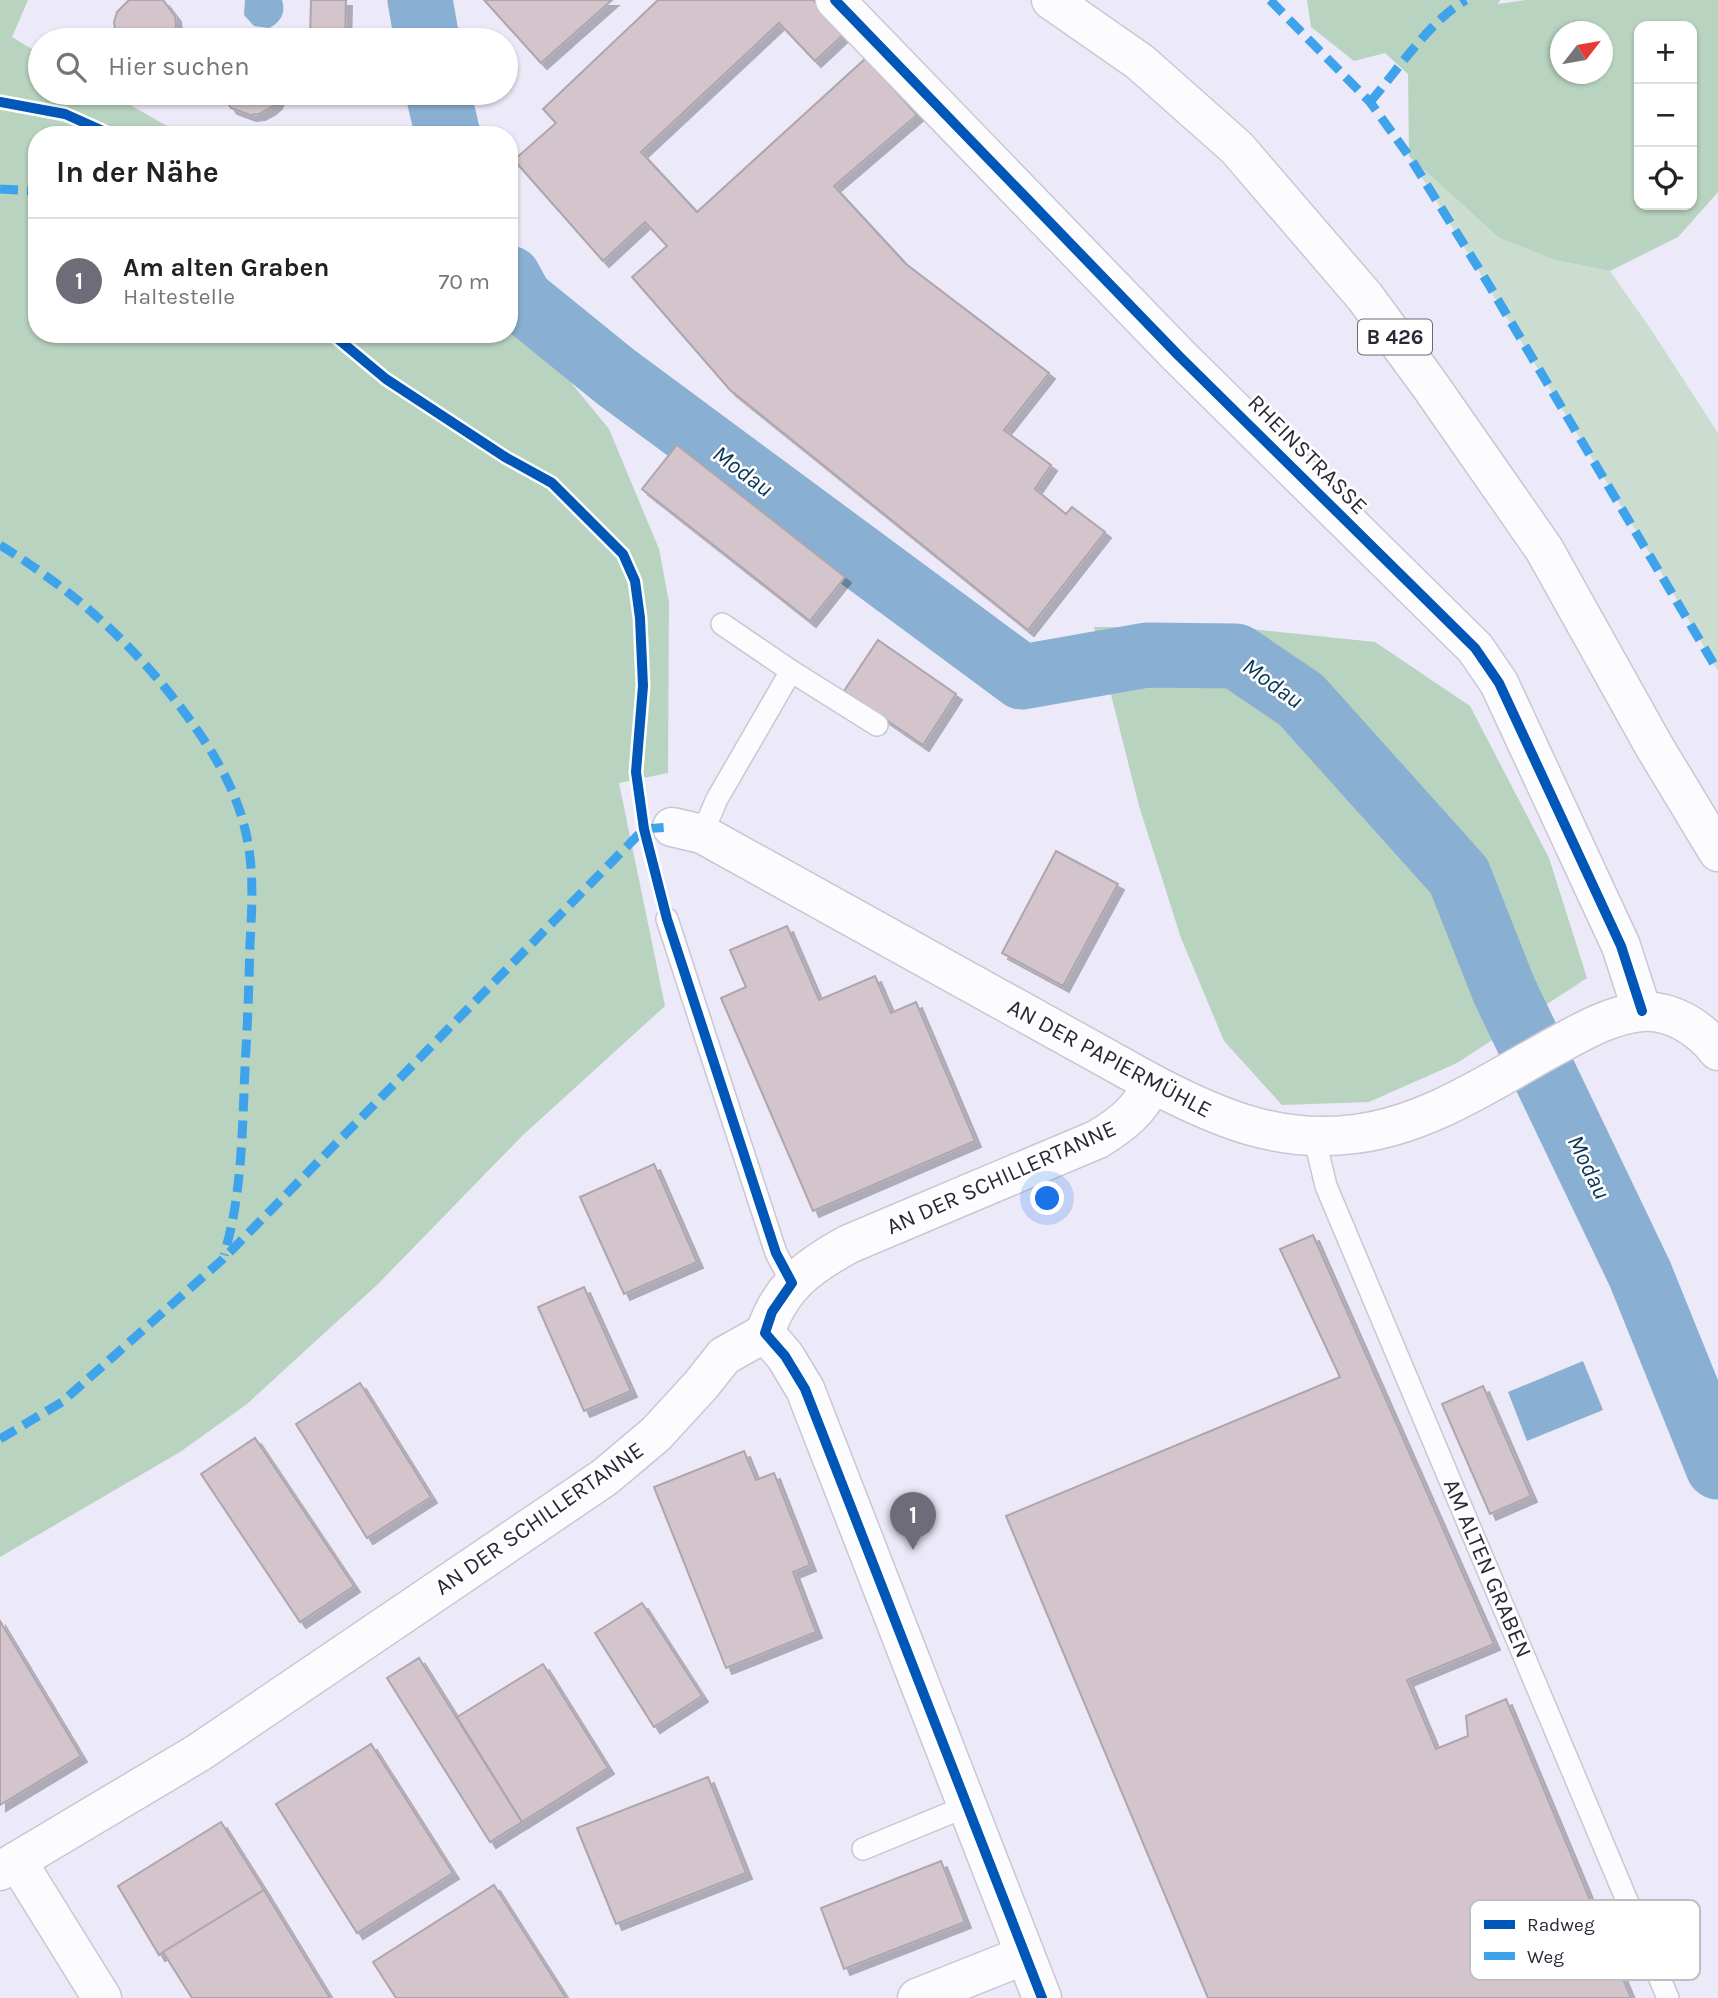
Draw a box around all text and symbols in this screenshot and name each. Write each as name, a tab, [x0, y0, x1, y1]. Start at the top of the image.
north arrow	[1550, 21, 1613, 84]
map controls	[1634, 21, 1697, 210]
button: +	[1634, 21, 1697, 84]
search box	[28, 28, 518, 105]
icon: search	[52, 48, 90, 86]
text: Hier suchen	[108, 51, 250, 82]
button: −	[1634, 84, 1697, 147]
button: locate	[1634, 147, 1697, 210]
text: In der Nähe	[56, 154, 219, 190]
text: Am alten Graben	[123, 252, 329, 283]
text: 1	[75, 268, 83, 295]
text: 70 m	[439, 268, 490, 295]
text: Haltestelle	[123, 283, 235, 310]
road number: B 426	[1358, 320, 1432, 354]
street label: RHEINSTRASSE	[1242, 389, 1373, 520]
water label: Modau	[707, 439, 779, 503]
water label: Modau	[1237, 652, 1309, 714]
street label: AN DER PAPIERMÜHLE	[1003, 993, 1216, 1124]
street label: AN DER SCHILLERTANNE	[882, 1115, 1120, 1240]
water label: Modau	[1561, 1130, 1617, 1204]
your location	[1030, 1181, 1064, 1215]
street label: AN DER SCHILLERTANNE	[430, 1436, 649, 1601]
street label: AM ALTEN GRABEN	[1438, 1475, 1537, 1662]
pin: 1	[890, 1492, 936, 1550]
legend	[1470, 1900, 1700, 1980]
text: Radweg	[1527, 1914, 1595, 1936]
text: Weg	[1527, 1946, 1564, 1968]

